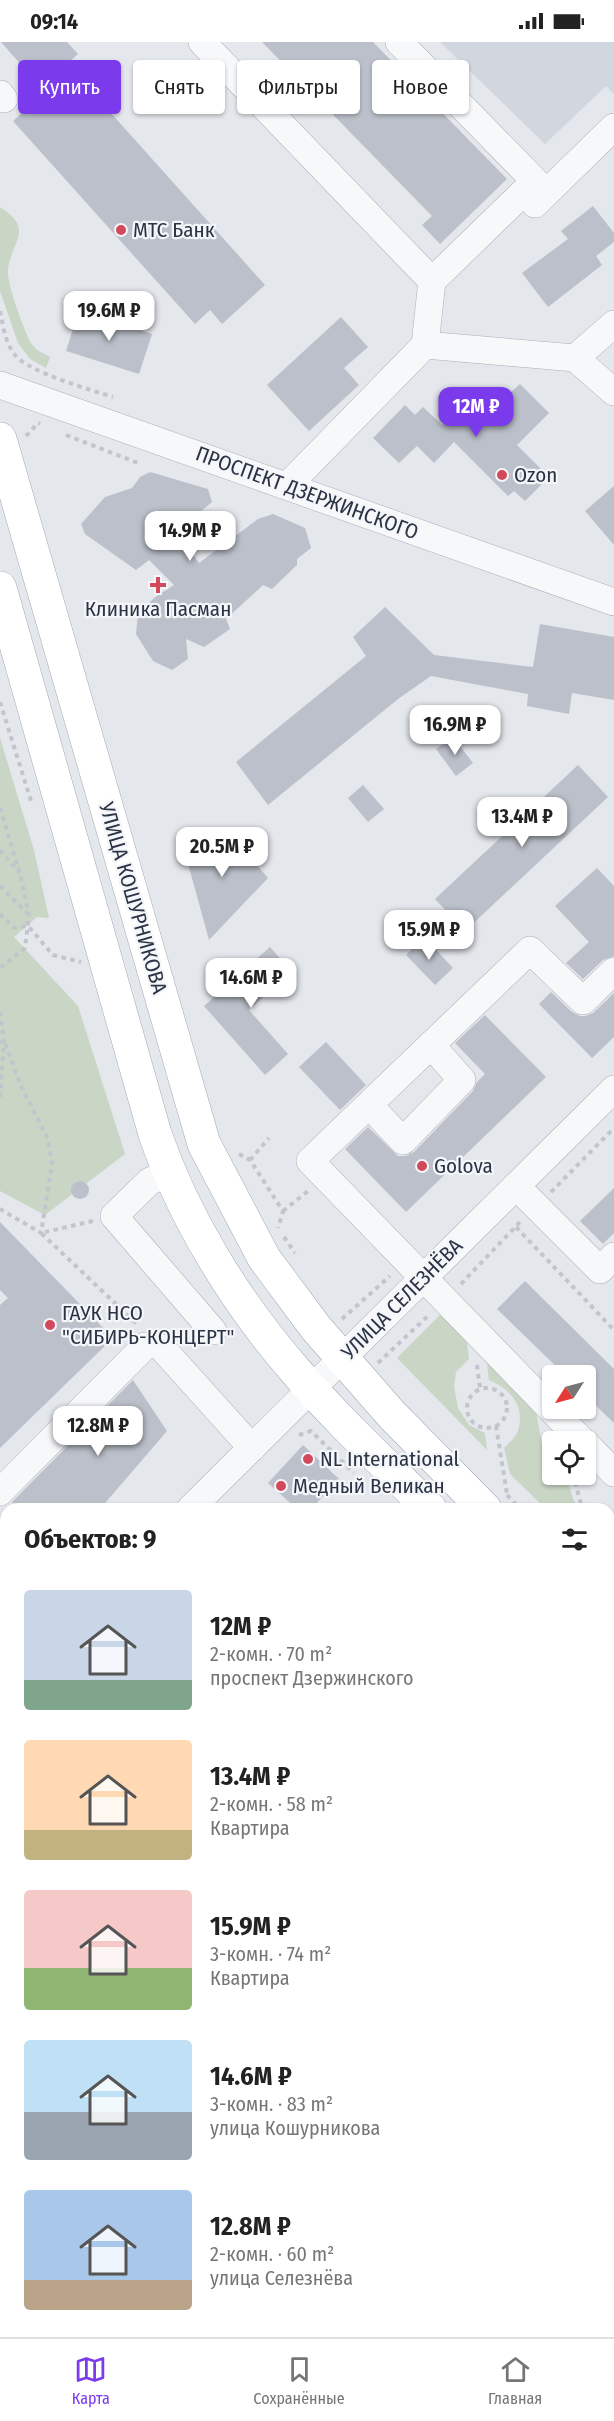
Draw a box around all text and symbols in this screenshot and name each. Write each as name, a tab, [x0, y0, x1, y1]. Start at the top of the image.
text: 09:14	[30, 8, 78, 35]
chip: Купить	[18, 60, 121, 114]
chip: Снять	[133, 60, 225, 114]
chip: Фильтры	[237, 60, 360, 114]
chip: Новое	[372, 60, 469, 114]
place label: МТС Банк	[133, 217, 215, 243]
marker: МТС Банк	[114, 223, 128, 237]
pin: 19.6M ₽	[54, 291, 164, 342]
text: 19.6M ₽	[77, 298, 141, 322]
pin: 12M ₽	[434, 387, 518, 438]
text: 12M ₽	[452, 394, 500, 418]
street label: ПРОСПЕКТ ДЗЕРЖИНСКОГО	[192, 441, 422, 545]
place label: Ozon	[514, 462, 557, 488]
marker: Ozon	[495, 468, 509, 482]
pin: 14.9M ₽	[135, 511, 245, 562]
text: 14.9M ₽	[159, 518, 221, 542]
marker: Клиника Пасман	[149, 576, 167, 594]
place label: Клиника Пасман	[85, 596, 231, 622]
pin: 16.9M ₽	[400, 705, 510, 756]
text: 16.9M ₽	[424, 712, 486, 736]
pin: 13.4M ₽	[467, 797, 577, 848]
street label: УЛИЦА КОШУРНИКОВА	[93, 798, 173, 997]
text: 13.4M ₽	[491, 804, 553, 828]
pin: 20.5M ₽	[167, 827, 277, 878]
text: 20.5M ₽	[190, 834, 254, 858]
pin: 15.9M ₽	[374, 910, 484, 961]
text: 15.9M ₽	[398, 917, 460, 941]
pin: 14.6M ₽	[196, 958, 306, 1009]
text: 14.6M ₽	[220, 965, 282, 989]
place label: Golova	[434, 1153, 493, 1179]
marker: Golova	[415, 1159, 429, 1173]
street label: УЛИЦА СЕЛЕЗНЁВА	[335, 1233, 468, 1366]
place label: ГАУК НСО "СИБИРЬ-КОНЦЕРТ"	[62, 1300, 235, 1350]
marker: ГАУК НСО "СИБИРЬ-КОНЦЕРТ"	[43, 1318, 57, 1332]
north arrow	[542, 1365, 596, 1419]
map controls	[542, 1365, 596, 1485]
pin: 12.8M ₽	[43, 1406, 153, 1457]
text: 12.8M ₽	[67, 1413, 129, 1437]
button: locate	[542, 1431, 596, 1485]
place label: NL International	[320, 1446, 460, 1472]
marker: NL International	[301, 1452, 315, 1466]
place label: Медный Великан	[293, 1473, 445, 1499]
marker: Медный Великан	[274, 1479, 288, 1493]
icon: filters	[558, 1523, 591, 1556]
text: Объектов: 9	[24, 1524, 157, 1555]
text: 12M ₽	[210, 1611, 271, 1642]
icon: home	[72, 1614, 144, 1686]
text: 2-комн. · 70 m²	[210, 1642, 332, 1666]
text: проспект Дзержинского	[210, 1666, 414, 1690]
text: 13.4M ₽	[210, 1761, 290, 1792]
icon: home	[72, 1764, 144, 1836]
text: 2-комн. · 58 m²	[210, 1792, 333, 1816]
text: Квартира	[210, 1816, 290, 1840]
text: 15.9M ₽	[210, 1911, 291, 1942]
icon: home	[72, 1914, 144, 1986]
text: 3-комн. · 74 m²	[210, 1942, 331, 1966]
text: Квартира	[210, 1966, 290, 1990]
text: 14.6M ₽	[210, 2061, 292, 2092]
icon: home	[72, 2064, 144, 2136]
text: 3-комн. · 83 m²	[210, 2092, 333, 2116]
text: улица Кошурникова	[210, 2116, 380, 2140]
text: 12.8M ₽	[210, 2211, 291, 2242]
icon: home	[72, 2214, 144, 2286]
text: 2-комн. · 60 m²	[210, 2242, 334, 2266]
text: улица Селезнёва	[210, 2266, 353, 2290]
tab: Карта	[72, 2353, 110, 2408]
tab: Сохранённые	[253, 2353, 345, 2408]
tab: Главная	[488, 2353, 542, 2408]

